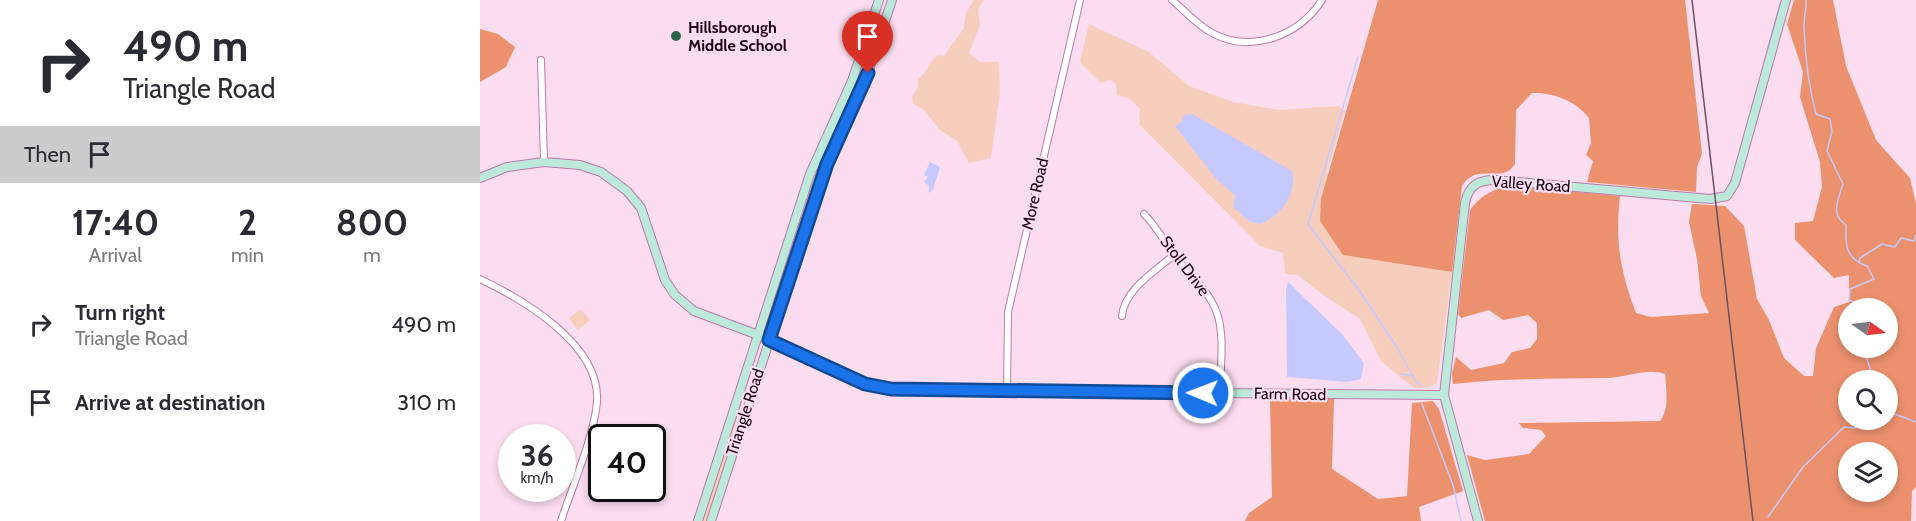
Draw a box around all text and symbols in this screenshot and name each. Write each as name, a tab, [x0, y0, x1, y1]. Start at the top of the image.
pin	[842, 11, 893, 73]
place label: Hillsborough Middle School	[688, 18, 787, 55]
text: 490 m	[123, 20, 248, 72]
icon: arrive	[851, 20, 884, 53]
icon: right	[24, 24, 102, 102]
marker: Hillsborough Middle School	[669, 29, 683, 43]
text: Triangle Road	[123, 72, 275, 105]
icon: arrive	[83, 138, 116, 171]
text: Then	[24, 141, 71, 168]
street label: More Road	[1018, 156, 1052, 232]
street label: Valley Road	[1491, 172, 1571, 196]
text: 17:40	[72, 200, 159, 244]
text: 2	[238, 200, 257, 244]
text: 800	[336, 200, 408, 244]
street label: Stoll Drive	[1156, 232, 1214, 300]
text: Arrival	[89, 243, 142, 267]
text: min	[231, 243, 264, 267]
text: m	[363, 243, 381, 267]
north arrow	[1838, 298, 1898, 358]
map controls	[1838, 298, 1898, 502]
text: Turn right	[75, 299, 165, 326]
icon: right	[24, 308, 57, 341]
text: 490 m	[391, 311, 456, 338]
text: Triangle Road	[75, 326, 188, 350]
position arrow	[1171, 361, 1235, 425]
street label: Triangle Road	[722, 366, 768, 458]
button: search	[1838, 370, 1898, 430]
street label: Farm Road	[1254, 384, 1326, 404]
icon: arrive	[24, 386, 57, 419]
text: Arrive at destination	[75, 389, 265, 416]
text: 310 m	[397, 389, 456, 416]
speed limit sign: 40	[588, 424, 666, 502]
text: 36	[520, 437, 554, 474]
button: layers	[1838, 442, 1898, 502]
text: km/h	[521, 469, 553, 487]

